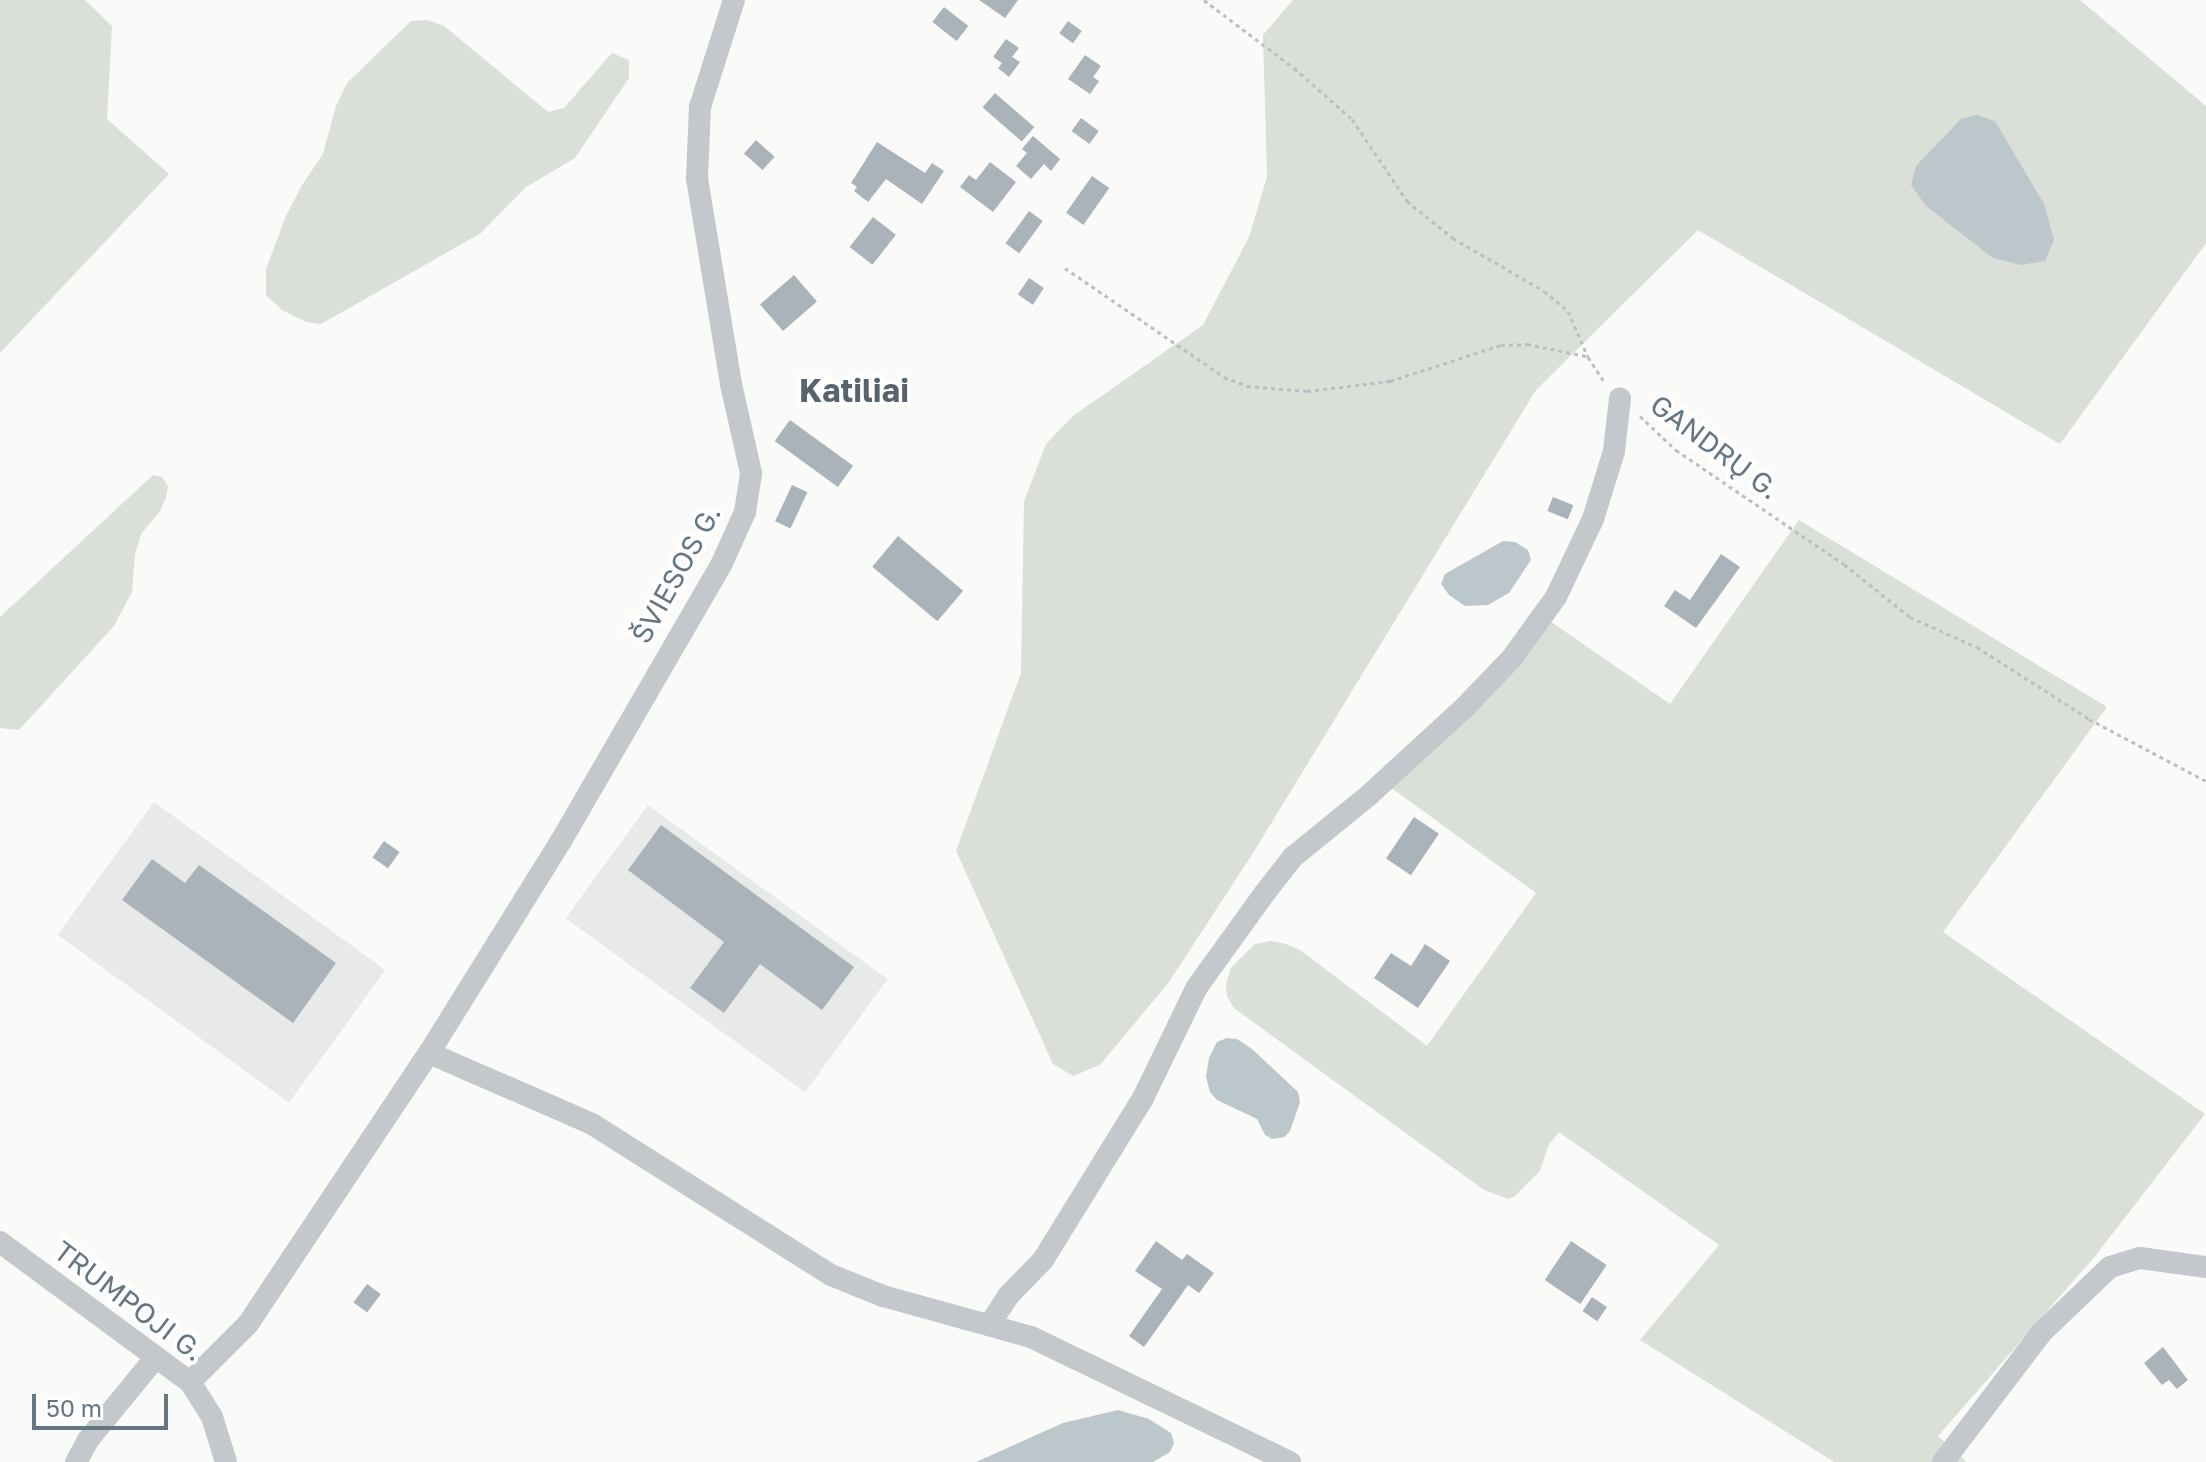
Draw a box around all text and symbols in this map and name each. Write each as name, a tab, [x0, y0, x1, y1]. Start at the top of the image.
district label: Katiliai	[799, 371, 909, 409]
street label: GANDRŲ G.	[1644, 388, 1786, 506]
street label: ŠVIESOS G.	[624, 499, 728, 649]
street label: TRUMPOJI G.	[48, 1234, 210, 1368]
scale bar	[36, 1378, 172, 1428]
text: 50 m	[46, 1393, 102, 1422]

